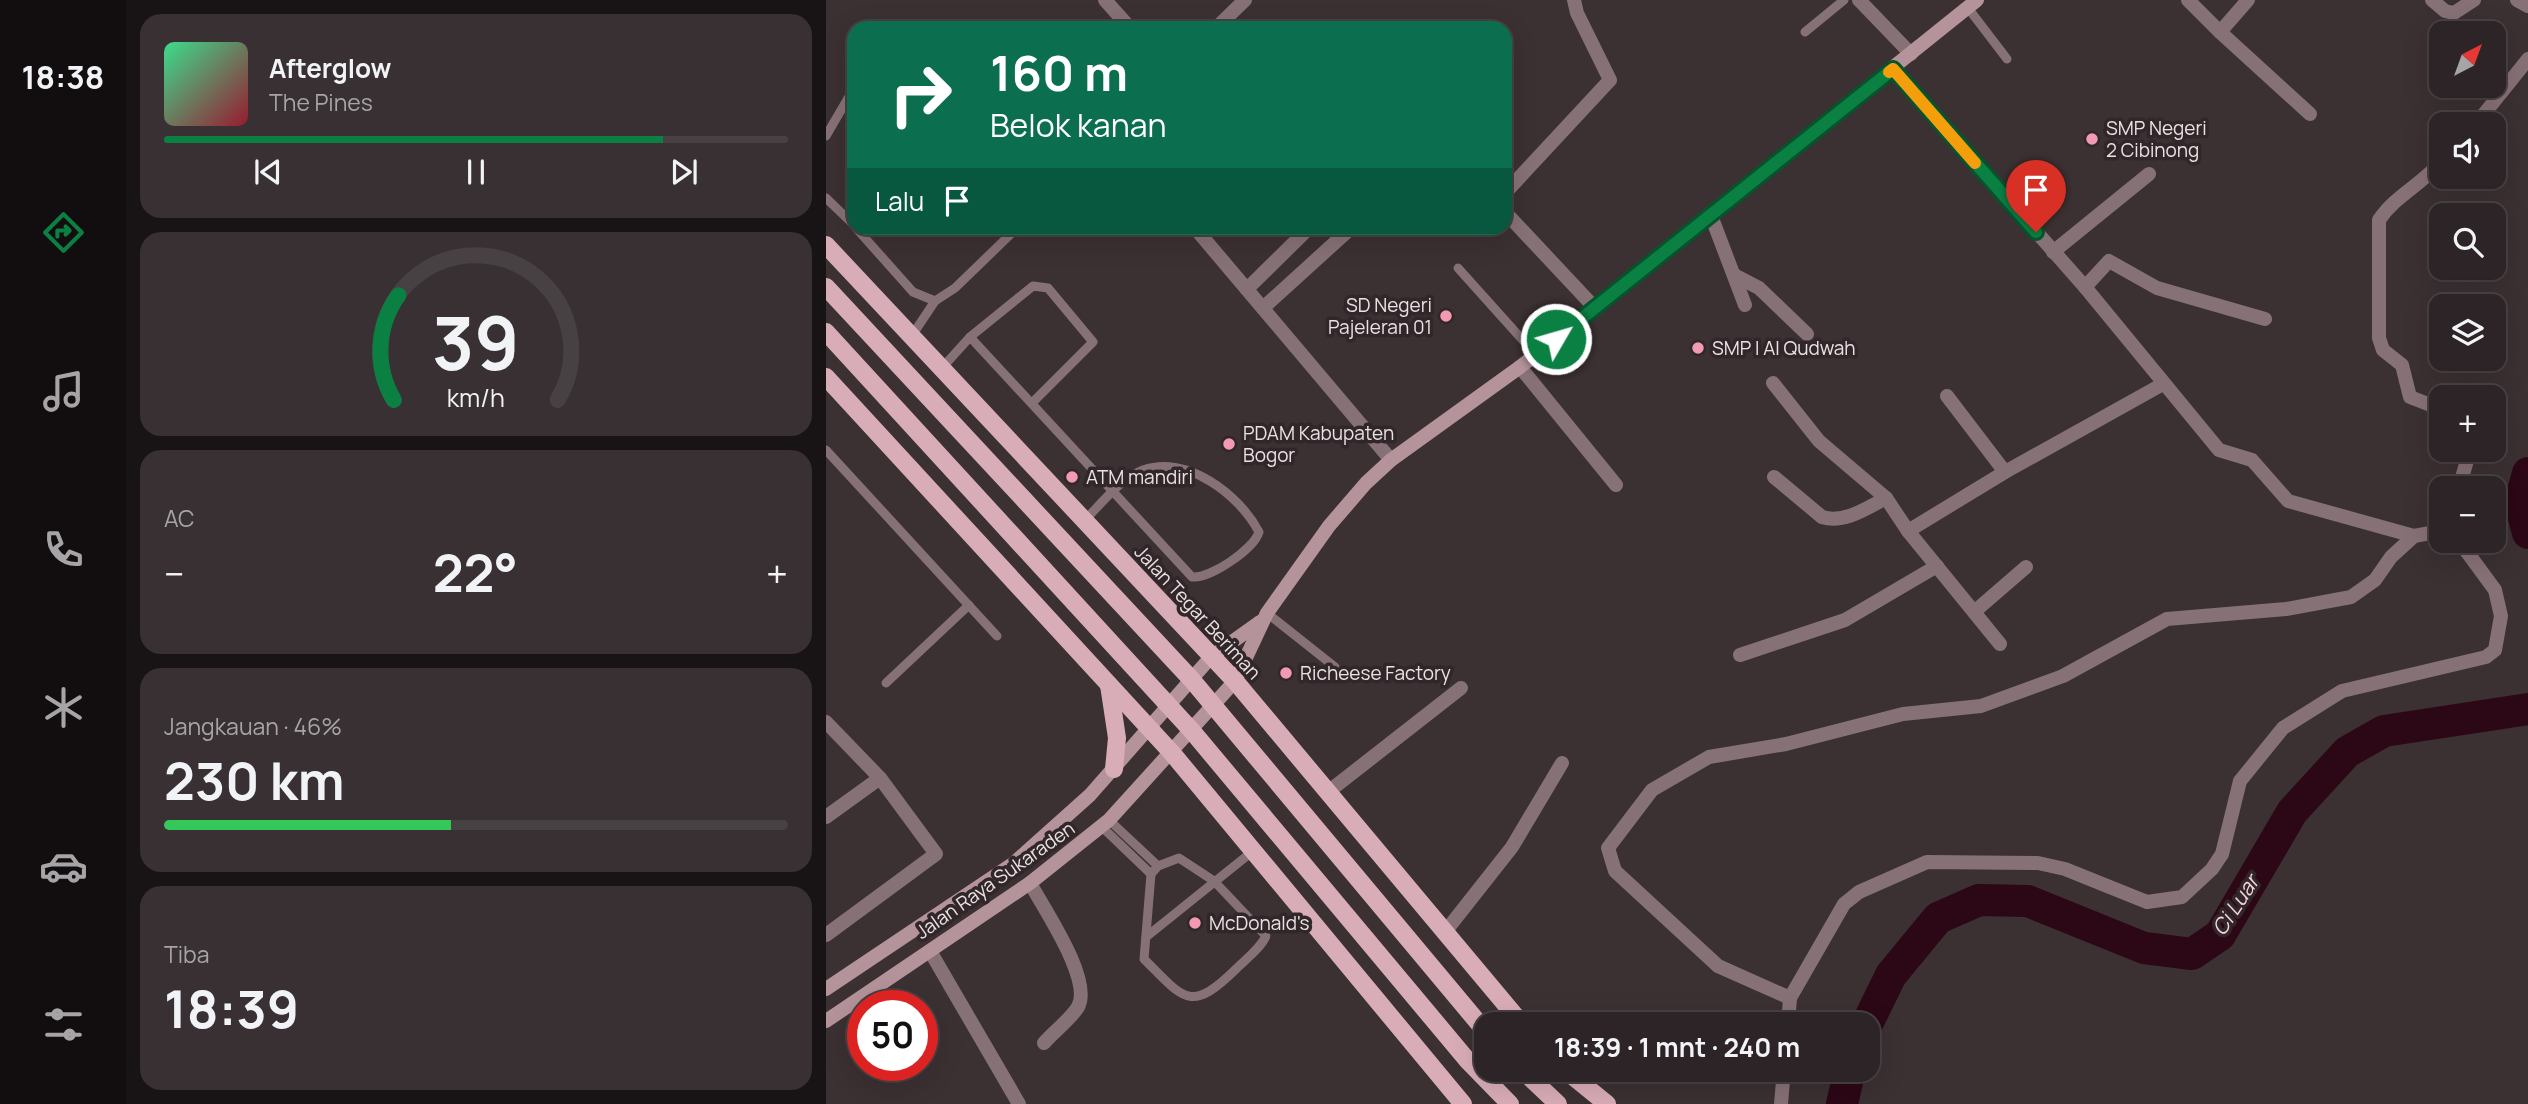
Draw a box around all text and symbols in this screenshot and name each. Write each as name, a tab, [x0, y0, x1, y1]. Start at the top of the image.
north arrow	[2429, 21, 2506, 98]
map controls	[2429, 21, 2506, 553]
text: 160 m	[990, 39, 1128, 106]
icon: right	[875, 49, 966, 140]
text: Afterglow	[269, 50, 391, 86]
text: 18:38	[22, 55, 104, 99]
text: The Pines	[269, 86, 373, 118]
text: Belok kanan	[990, 103, 1166, 147]
button: sound	[2429, 112, 2506, 189]
place label: SMP Negeri 2 Cibinong	[2106, 115, 2207, 163]
marker: SMP Negeri 2 Cibinong	[2084, 131, 2100, 147]
icon: previous	[249, 153, 287, 191]
icon: pause	[457, 153, 495, 191]
icon: next	[665, 153, 703, 191]
pin	[2006, 160, 2066, 232]
icon: arrive	[2017, 171, 2055, 209]
icon: arrive	[938, 182, 976, 220]
text: Lalu	[875, 183, 924, 219]
button: search	[2429, 203, 2506, 280]
icon: directions	[39, 208, 88, 257]
text: 39	[432, 292, 520, 392]
place label: SD Negeri Pajeleran 01	[1328, 292, 1432, 340]
button: layers	[2429, 294, 2506, 371]
position arrow	[1519, 302, 1593, 376]
marker: SD Negeri Pajeleran 01	[1438, 308, 1454, 324]
place label: SMP I Al Qudwah	[1712, 335, 1856, 361]
marker: SMP I Al Qudwah	[1690, 340, 1706, 356]
icon: music	[39, 367, 88, 416]
text: km/h	[447, 380, 505, 415]
button: +	[2429, 385, 2506, 462]
place label: PDAM Kabupaten Bogor	[1243, 420, 1394, 468]
marker: PDAM Kabupaten Bogor	[1221, 436, 1237, 452]
place label: ATM mandiri	[1086, 464, 1193, 490]
marker: ATM mandiri	[1064, 469, 1080, 485]
button: −	[2429, 476, 2506, 553]
text: AC	[164, 502, 195, 534]
icon: phone	[39, 525, 88, 574]
text: 22°	[433, 537, 518, 608]
street label: Jalan Tegar Beriman	[1129, 539, 1267, 685]
text: −	[164, 547, 185, 599]
text: +	[766, 547, 788, 599]
place label: Richeese Factory	[1300, 660, 1451, 686]
marker: Richeese Factory	[1278, 665, 1294, 681]
icon: climate	[39, 683, 88, 732]
text: Jangkauan · 46%	[164, 710, 342, 742]
text: 230 km	[164, 745, 345, 816]
street label: Jalan Raya Sukaraden	[910, 815, 1080, 945]
icon: car	[39, 842, 88, 891]
water label: Ci Luar	[2205, 867, 2266, 941]
place label: McDonald's	[1209, 910, 1310, 936]
marker: McDonald's	[1187, 915, 1203, 931]
text: Tiba	[164, 938, 209, 970]
text: 18:39	[164, 973, 299, 1044]
speed limit sign: 50	[847, 990, 938, 1081]
icon: filters	[39, 1000, 88, 1049]
text: 18:39 · 1 mnt · 240 m	[1554, 1029, 1800, 1065]

